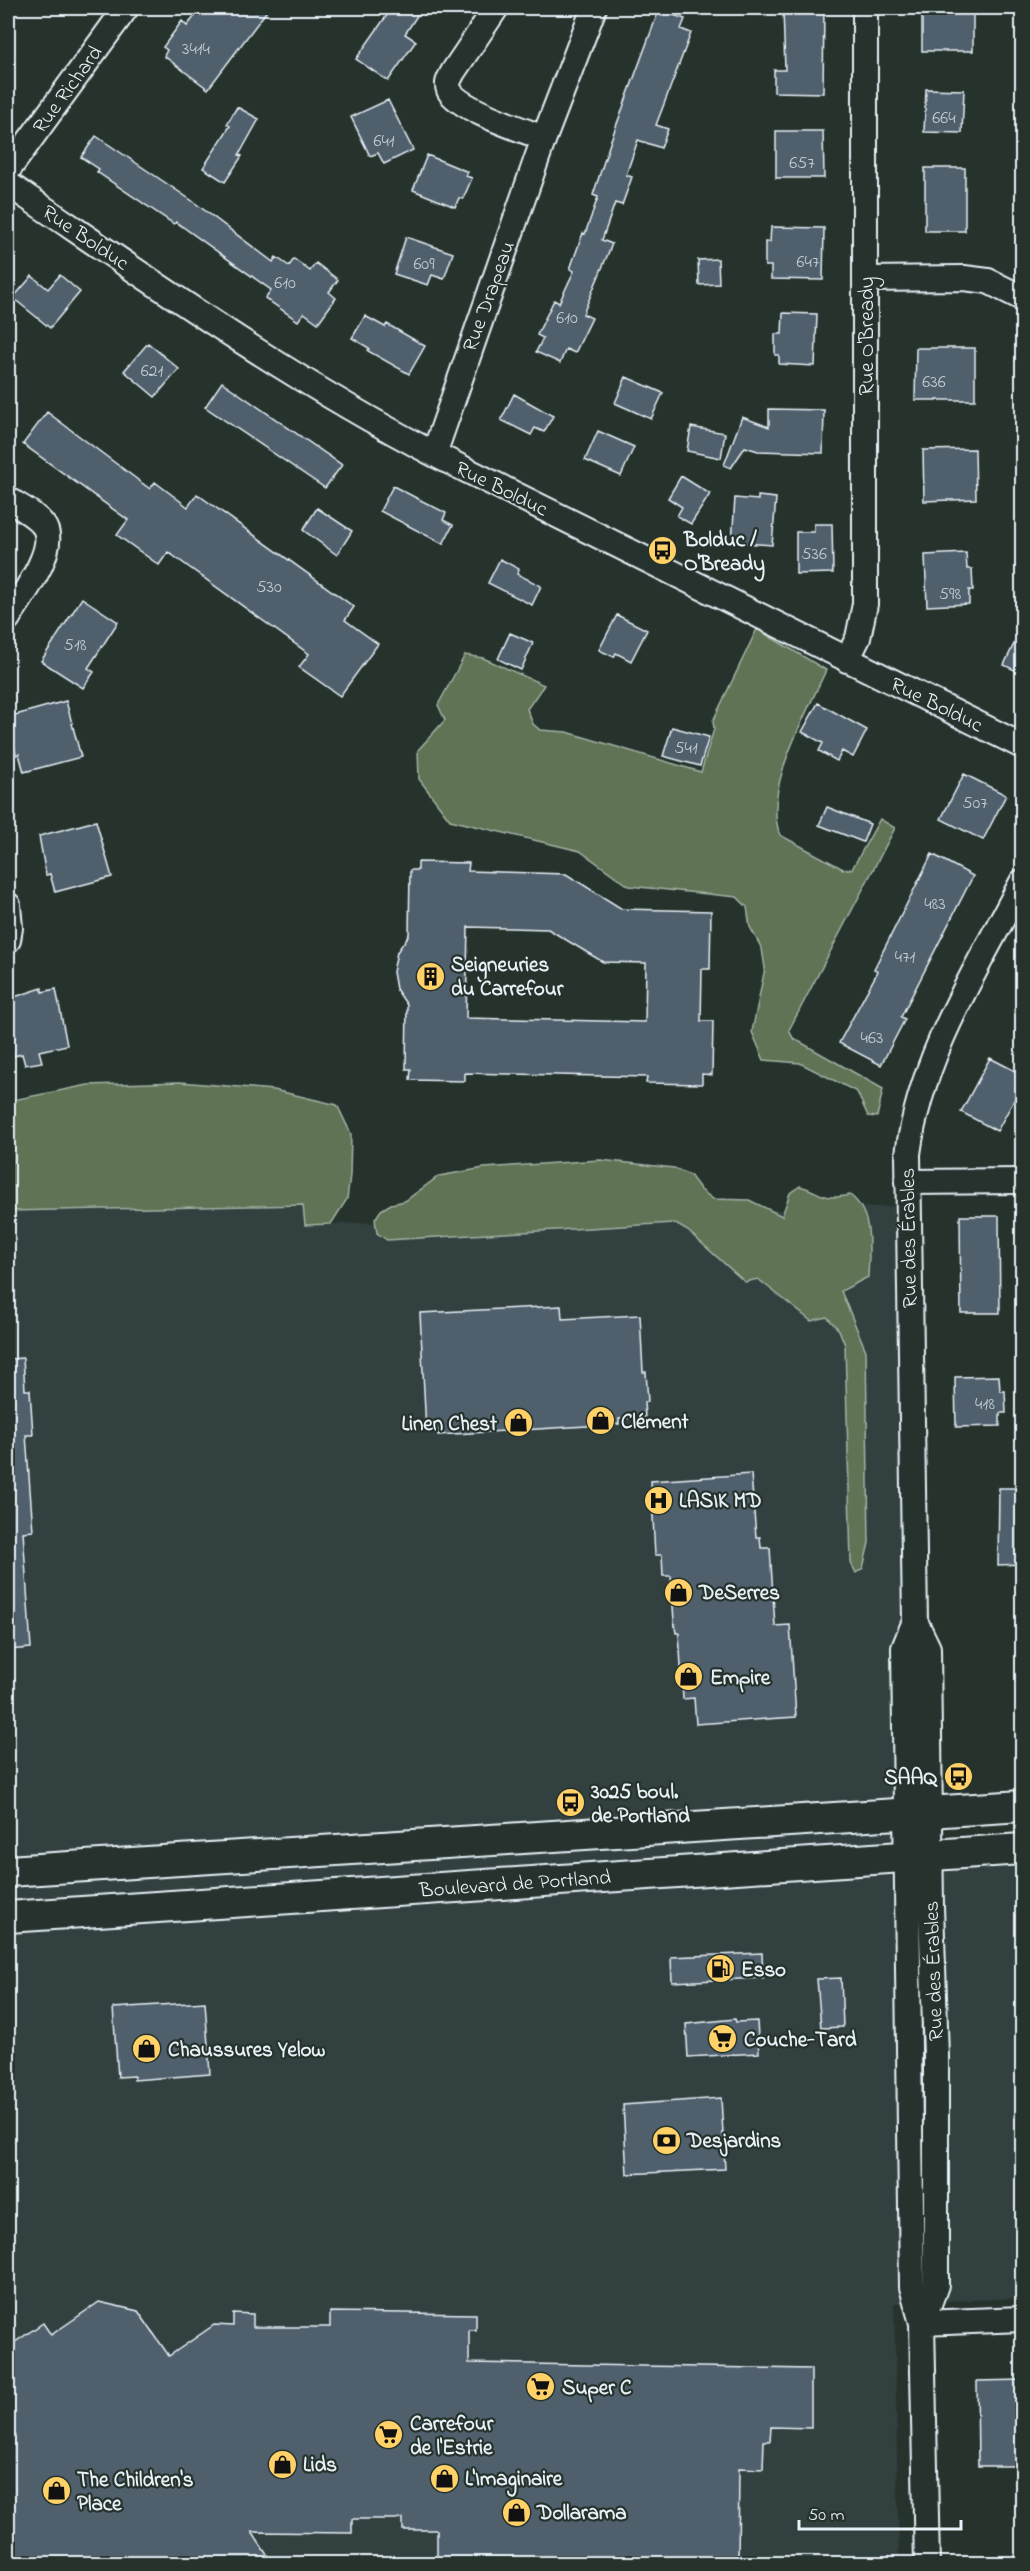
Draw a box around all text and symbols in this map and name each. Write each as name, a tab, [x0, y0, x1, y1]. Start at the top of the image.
house number: 3414	[182, 37, 211, 63]
street label: Rue Richard	[26, 40, 111, 140]
house number: 664	[932, 106, 956, 132]
house number: 641	[373, 129, 395, 155]
house number: 657	[789, 151, 815, 177]
street label: Rue Bolduc	[35, 198, 135, 279]
street label: Rue Drapeau	[456, 237, 524, 356]
house number: 647	[797, 250, 820, 276]
house number: 609	[413, 252, 435, 278]
house number: 610	[274, 271, 296, 297]
street label: Rue O'Bready	[853, 276, 885, 396]
house number: 610	[556, 306, 578, 332]
house number: 621	[141, 359, 164, 385]
house number: 636	[922, 370, 946, 396]
street label: Rue Bolduc	[450, 455, 553, 525]
place label: Bolduc / O'Bready	[683, 526, 765, 582]
bus stop icon: Bolduc / O'Bready	[647, 535, 679, 567]
house number: 536	[801, 542, 827, 568]
house number: 530	[256, 575, 282, 601]
house number: 598	[939, 582, 961, 608]
house number: 518	[64, 633, 87, 659]
street label: Rue Bolduc	[885, 671, 988, 741]
house number: 541	[674, 736, 698, 762]
house number: 507	[962, 791, 988, 817]
house number: 483	[924, 892, 946, 918]
house number: 471	[895, 945, 916, 971]
place label: Seigneuries du Carrefour	[451, 951, 564, 1005]
building icon: Seigneuries du Carrefour	[414, 960, 446, 992]
house number: 463	[861, 1026, 883, 1052]
street label: Rue des Érables	[894, 1168, 926, 1308]
house number: 418	[975, 1392, 995, 1418]
shop icon: Clément	[584, 1405, 616, 1437]
shop icon: Linen Chest	[502, 1407, 534, 1439]
place label: Clément	[621, 1408, 690, 1438]
place label: Linen Chest	[401, 1410, 498, 1440]
hospital icon: LASIK MD	[642, 1484, 674, 1516]
place label: LASIK MD	[679, 1487, 762, 1517]
shop icon: DeSerres	[662, 1576, 694, 1608]
place label: DeSerres	[698, 1579, 780, 1609]
shop icon: Empire	[673, 1661, 705, 1693]
place label: Empire	[710, 1664, 771, 1694]
bus stop icon: SAAQ	[942, 1761, 974, 1793]
place label: SAAQ	[884, 1764, 938, 1794]
place label: 3025 boul. de Portland	[590, 1778, 690, 1832]
bus stop icon: 3025 boul. de Portland	[554, 1787, 586, 1819]
street label: Boulevard de Portland	[417, 1863, 612, 1907]
street label: Rue des Érables	[918, 1900, 952, 2041]
fuel station icon: Esso	[704, 1953, 736, 1985]
place label: Esso	[741, 1956, 786, 1986]
supermarket icon: Couche-Tard	[707, 2023, 739, 2055]
place label: Couche-Tard	[744, 2026, 857, 2056]
shop icon: Chaussures Yelow	[131, 2033, 163, 2065]
place label: Chaussures Yelow	[168, 2036, 325, 2066]
bank icon: Desjardins	[650, 2124, 682, 2156]
place label: Desjardins	[686, 2127, 781, 2157]
supermarket icon: Super C	[525, 2371, 557, 2403]
place label: Super C	[562, 2374, 632, 2404]
place label: Carrefour de l'Estrie	[410, 2410, 494, 2464]
supermarket icon: Carrefour de l'Estrie	[373, 2419, 405, 2451]
shop icon: Lids	[266, 2448, 298, 2480]
place label: Lids	[303, 2451, 337, 2481]
shop icon: L'Imaginaire	[428, 2462, 460, 2494]
place label: L'Imaginaire	[465, 2465, 563, 2497]
place label: The Children's Place	[77, 2466, 194, 2520]
shop icon: The Children's Place	[40, 2475, 72, 2507]
scale bar	[799, 2493, 961, 2531]
shop icon: Dollarama	[500, 2496, 532, 2528]
place label: Dollarama	[536, 2499, 627, 2529]
text: 50 m	[808, 2503, 845, 2529]

